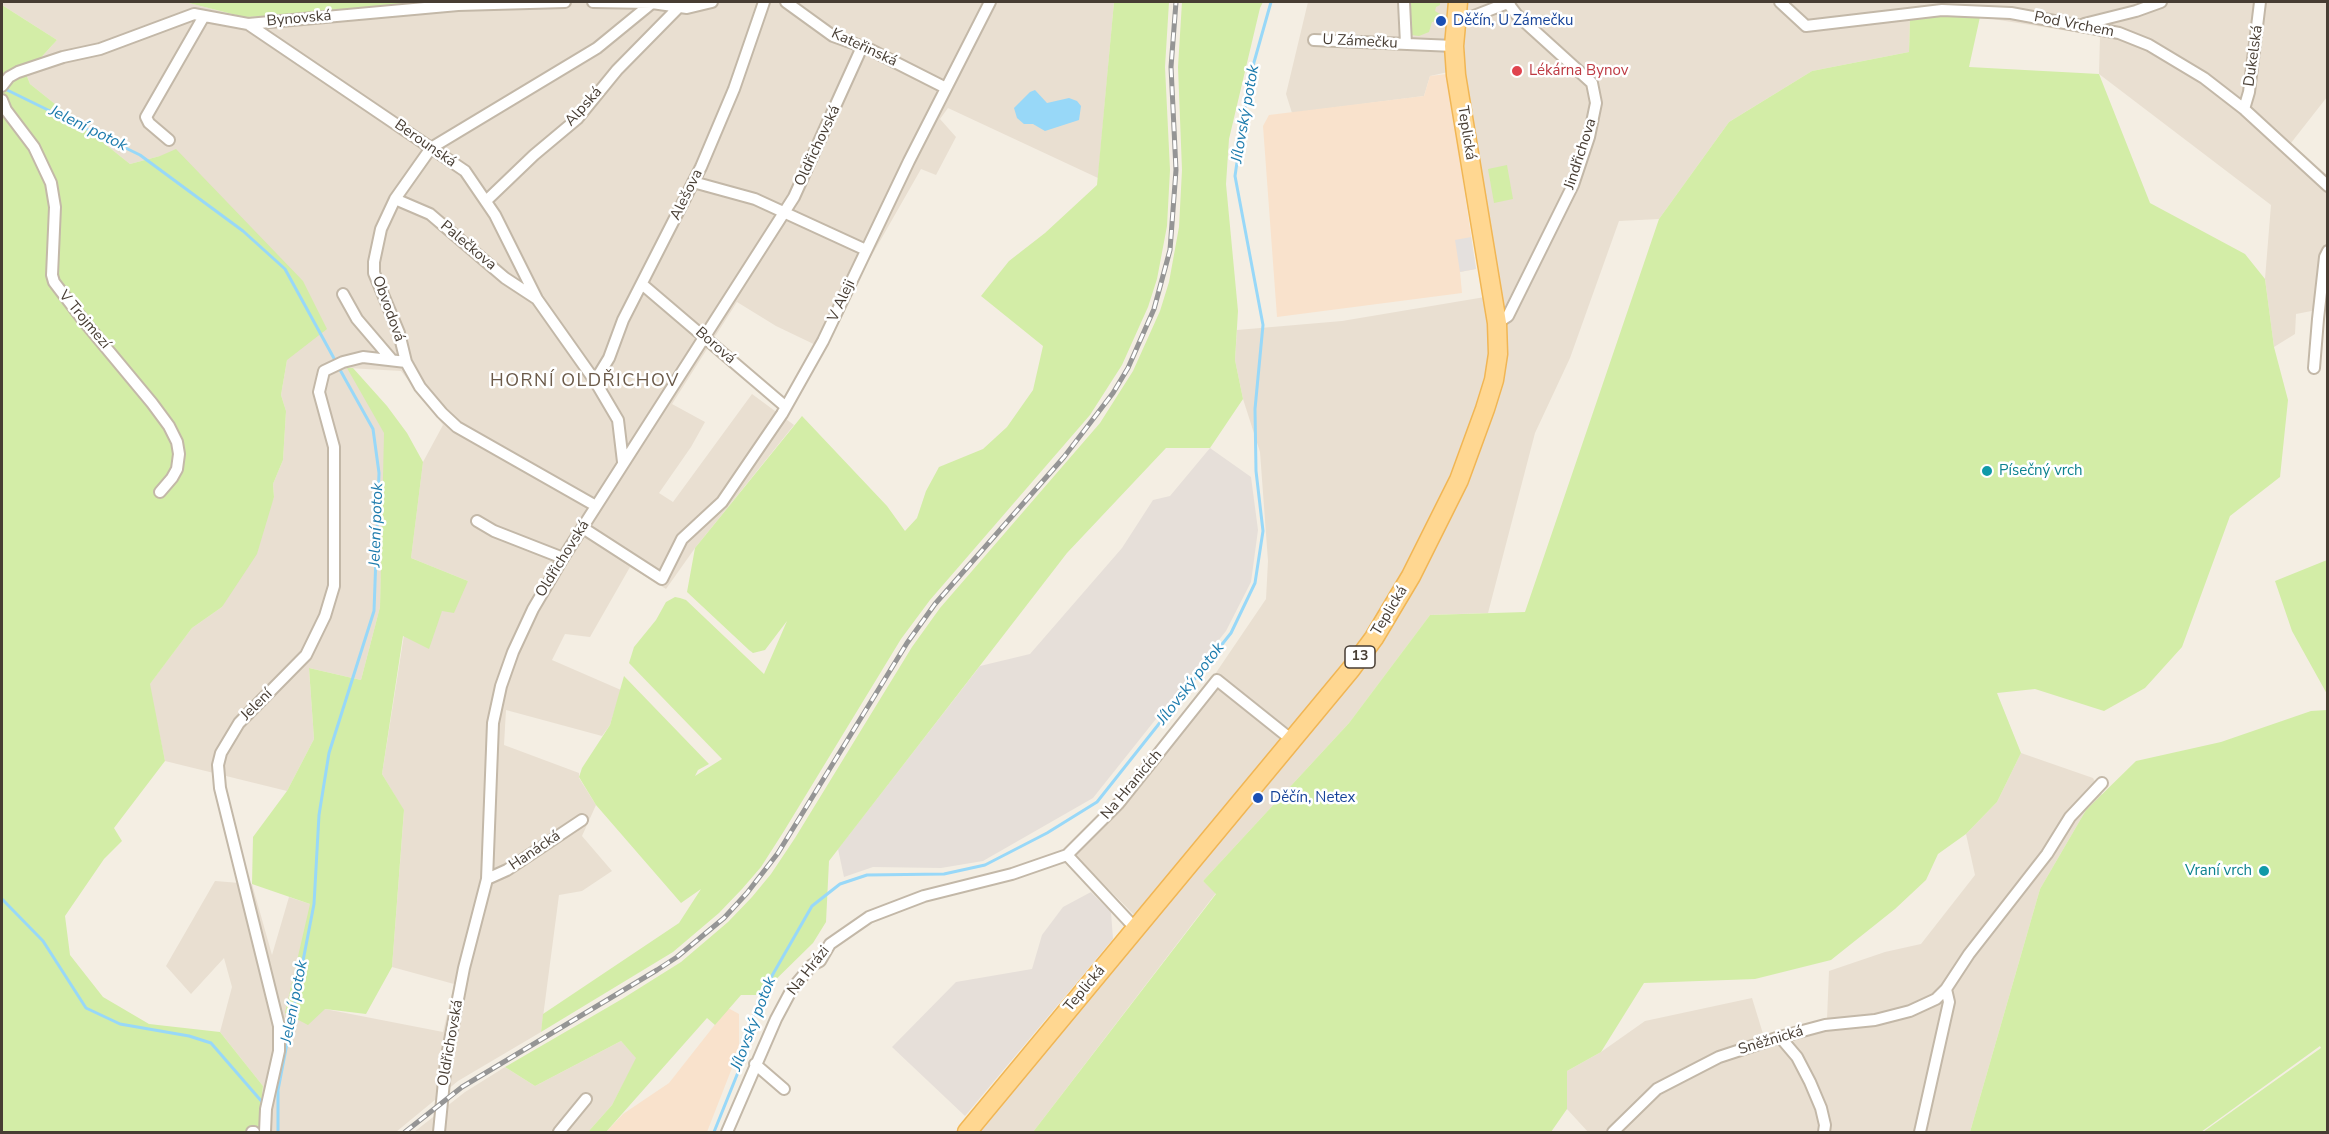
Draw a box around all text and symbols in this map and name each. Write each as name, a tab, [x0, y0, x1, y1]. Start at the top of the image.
street label: Bynovská	[266, 7, 332, 31]
street label: Pod Vrchem	[2032, 8, 2116, 42]
place label: Děčín, U Zámečku	[1453, 12, 1573, 30]
marker: Děčín, U Zámečku	[1434, 14, 1448, 28]
street label: Dukelská	[2241, 24, 2267, 88]
street label: Kateřinská	[828, 25, 900, 71]
street label: U Zámečku	[1322, 31, 1398, 53]
place label: Lékárna Bynov	[1529, 62, 1628, 80]
water label: Jílovský potok	[1228, 64, 1264, 164]
marker: Lékárna Bynov	[1510, 64, 1524, 78]
street label: Alpská	[562, 84, 606, 130]
water label: Jelení potok	[46, 102, 130, 156]
street label: Oldřichovská	[791, 103, 845, 189]
street label: Teplická	[1453, 105, 1479, 161]
street label: Berounská	[391, 116, 459, 172]
street label: Jindřichova	[1561, 116, 1601, 192]
street label: Alešova	[667, 167, 707, 223]
street label: Palečkova	[436, 217, 500, 275]
street label: Obvodová	[368, 274, 408, 344]
street label: V Aleji	[824, 277, 860, 325]
street label: V Trojmezí	[54, 287, 114, 353]
street label: Borová	[691, 324, 739, 368]
district label: HORNÍ OLDŘICHOV	[490, 371, 680, 393]
place label: Písečný vrch	[1999, 462, 2083, 480]
marker: Písečný vrch	[1980, 464, 1994, 478]
water label: Jelení potok	[366, 483, 388, 567]
street label: Oldřichovská	[532, 517, 594, 601]
street label: Teplická	[1368, 583, 1412, 639]
water label: Jílovský potok	[1153, 639, 1229, 729]
road number: 13	[1345, 646, 1375, 668]
street label: Jelení	[237, 685, 277, 725]
street label: Na Hranicích	[1098, 746, 1166, 824]
place label: Děčín, Netex	[1270, 789, 1355, 807]
marker: Děčín, Netex	[1251, 791, 1265, 805]
street label: Hanácká	[506, 827, 564, 875]
place label: Vraní vrch	[2185, 862, 2252, 880]
marker: Vraní vrch	[2257, 864, 2271, 878]
street label: Na Hrázi	[784, 943, 834, 999]
water label: Jelení potok	[278, 959, 312, 1045]
street label: Teplická	[1060, 962, 1110, 1016]
water label: Jílovský potok	[727, 974, 781, 1074]
street label: Oldřichovská	[435, 998, 467, 1088]
street label: Sněžnická	[1736, 1023, 1806, 1059]

